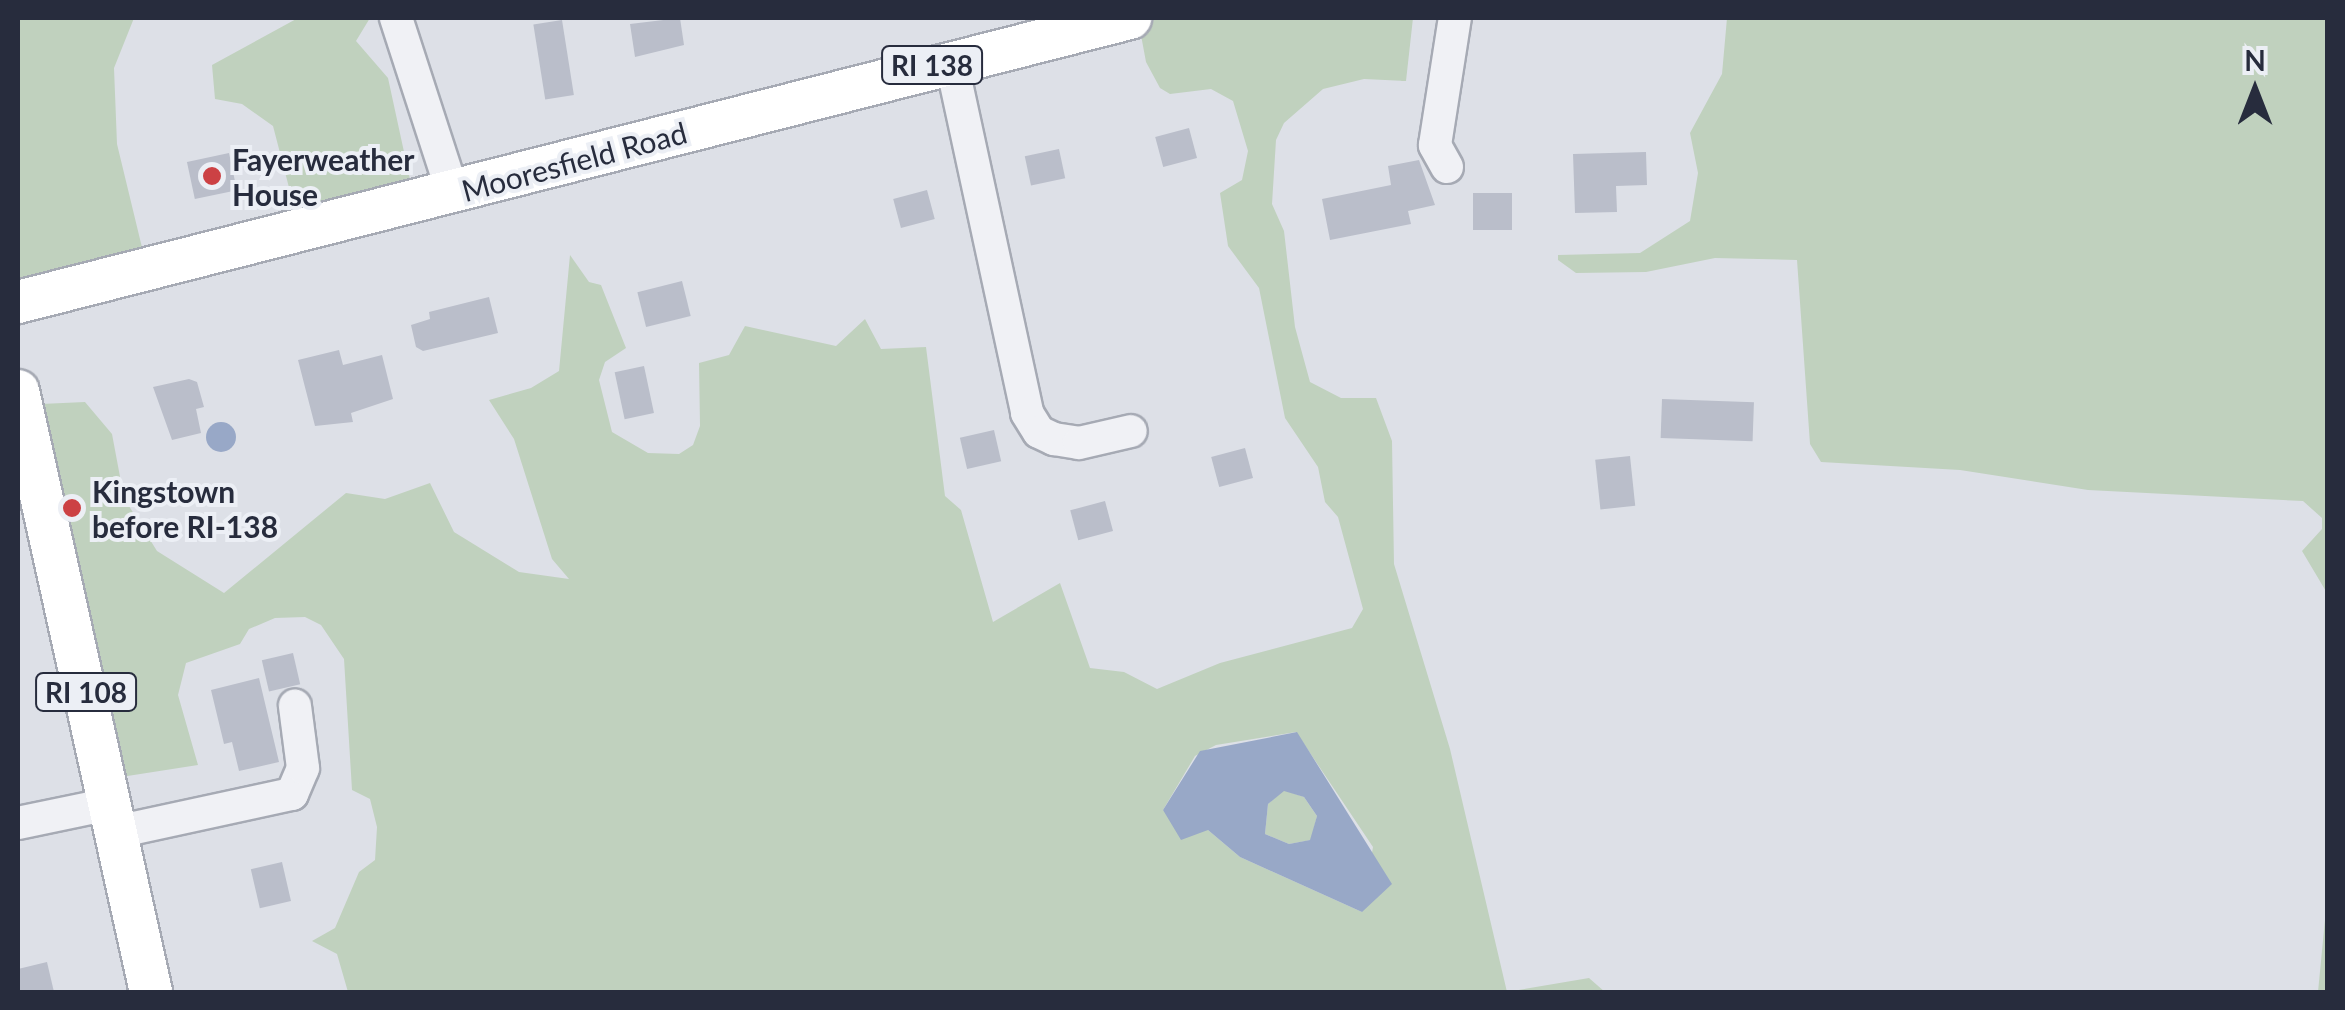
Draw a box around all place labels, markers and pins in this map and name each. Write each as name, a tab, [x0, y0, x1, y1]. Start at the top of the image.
place label: Fayerweather House	[232, 141, 414, 212]
marker: Fayerweather House	[201, 165, 223, 187]
place label: Kingstown before RI-138	[92, 473, 278, 544]
marker: Kingstown before RI-138	[61, 497, 83, 519]

